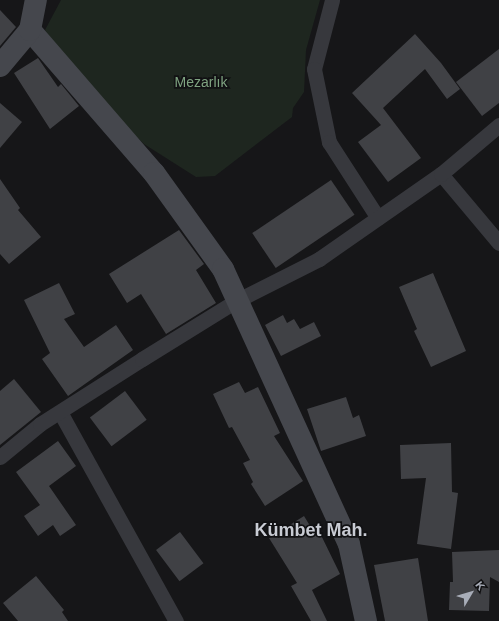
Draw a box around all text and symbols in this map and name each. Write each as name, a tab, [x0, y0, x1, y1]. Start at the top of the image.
park label: Mezarlık	[175, 74, 227, 90]
district label: Kümbet Mah.	[254, 519, 368, 541]
north arrow	[451, 573, 491, 613]
text: K	[473, 579, 488, 592]

